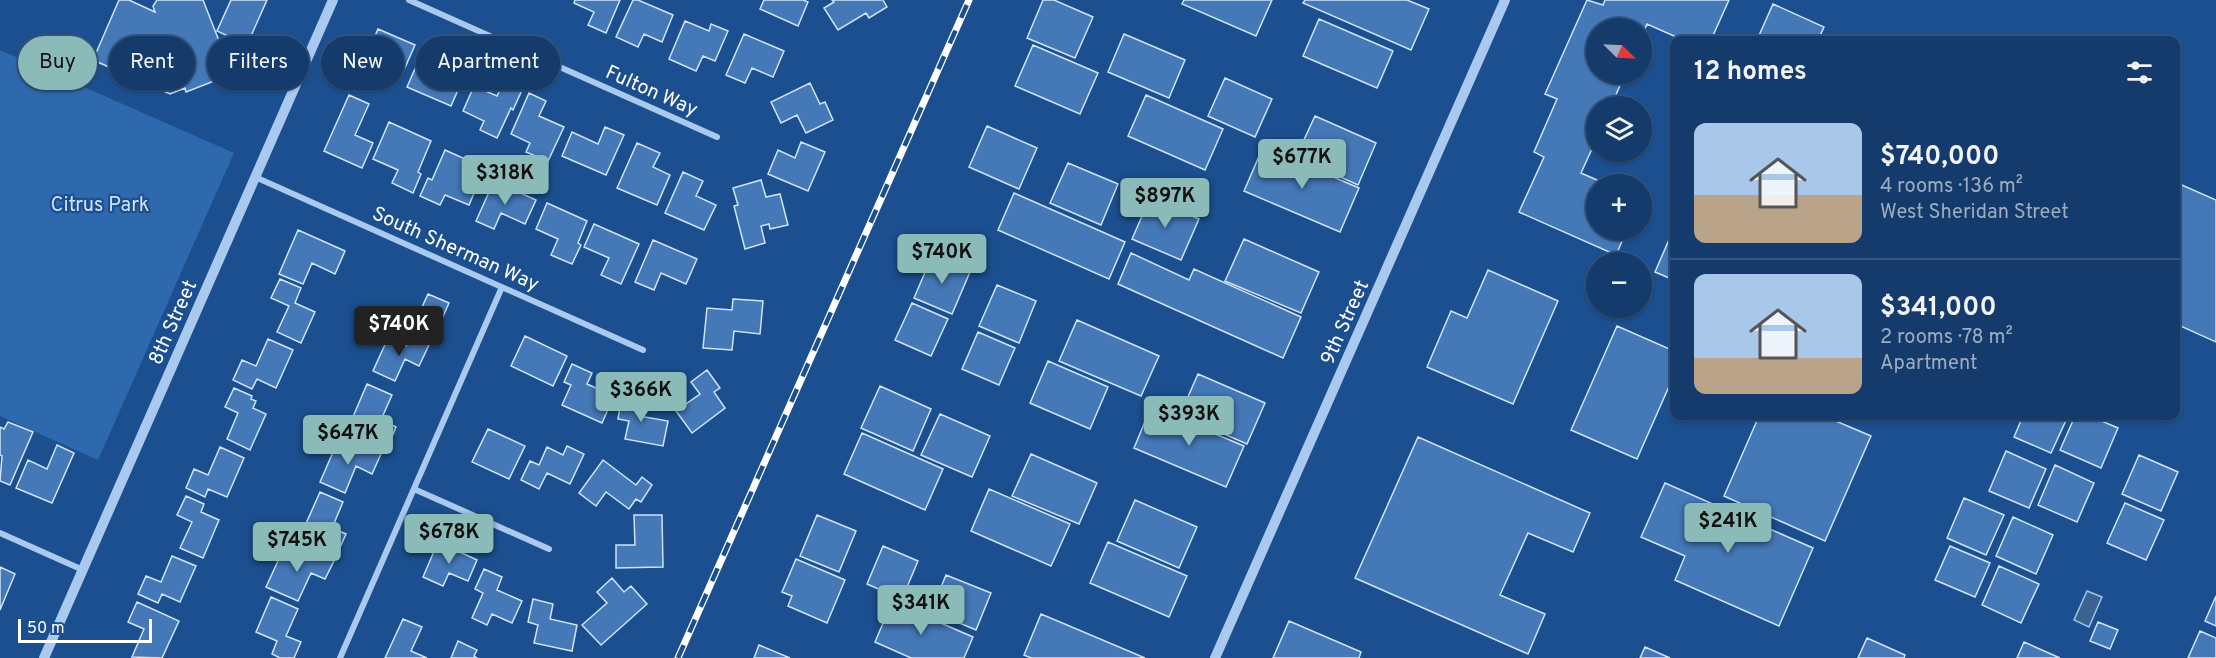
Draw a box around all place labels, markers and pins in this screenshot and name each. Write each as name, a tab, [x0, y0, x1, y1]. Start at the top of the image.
pin: $677K	[1260, 139, 1344, 190]
pin: $318K	[463, 155, 547, 206]
pin: $897K	[1123, 178, 1207, 229]
pin: $740K	[900, 234, 984, 285]
pin: $740K	[357, 306, 441, 357]
pin: $366K	[599, 372, 683, 423]
pin: $393K	[1147, 396, 1231, 447]
pin: $647K	[306, 415, 390, 466]
pin: $241K	[1686, 503, 1770, 554]
pin: $678K	[407, 514, 491, 565]
pin: $745K	[255, 522, 339, 573]
pin: $341K	[879, 585, 963, 636]

